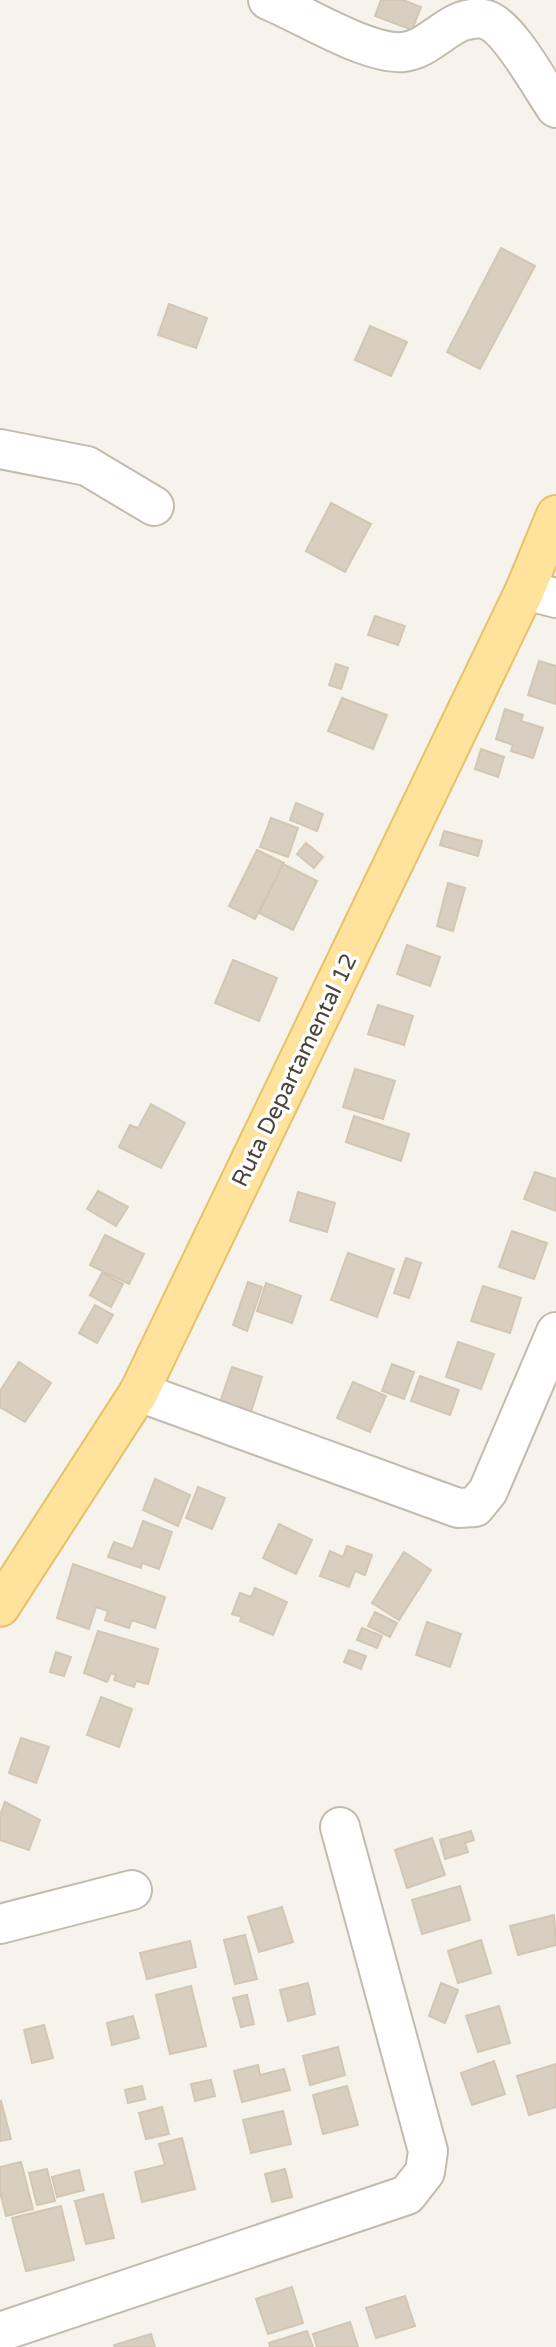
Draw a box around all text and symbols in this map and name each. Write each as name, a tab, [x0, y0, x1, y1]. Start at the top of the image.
street label: Ruta Departamental 12	[226, 949, 364, 1192]

